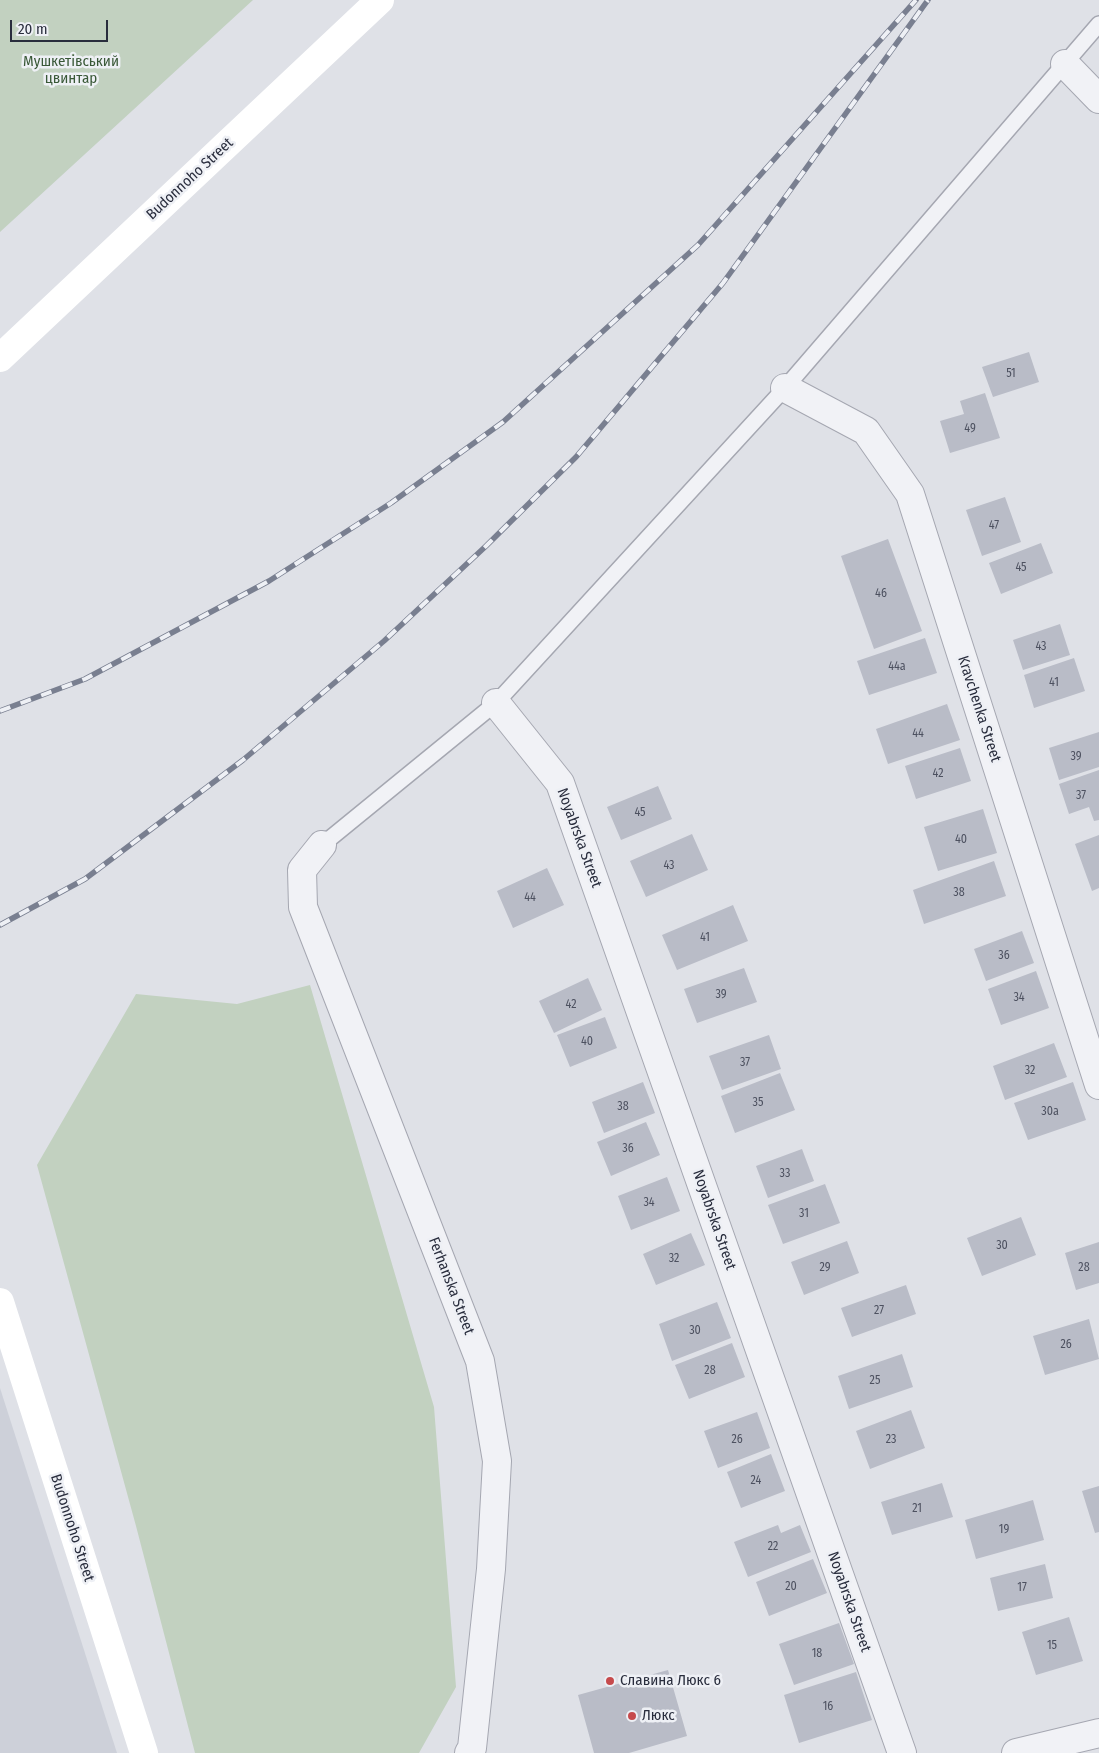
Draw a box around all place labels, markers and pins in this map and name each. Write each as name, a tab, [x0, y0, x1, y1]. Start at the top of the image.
place label: Славина Люкс 6	[620, 1672, 721, 1690]
marker: Славина Люкс 6	[604, 1675, 616, 1687]
place label: Люкс	[642, 1707, 675, 1725]
marker: Люкс	[626, 1710, 638, 1722]

